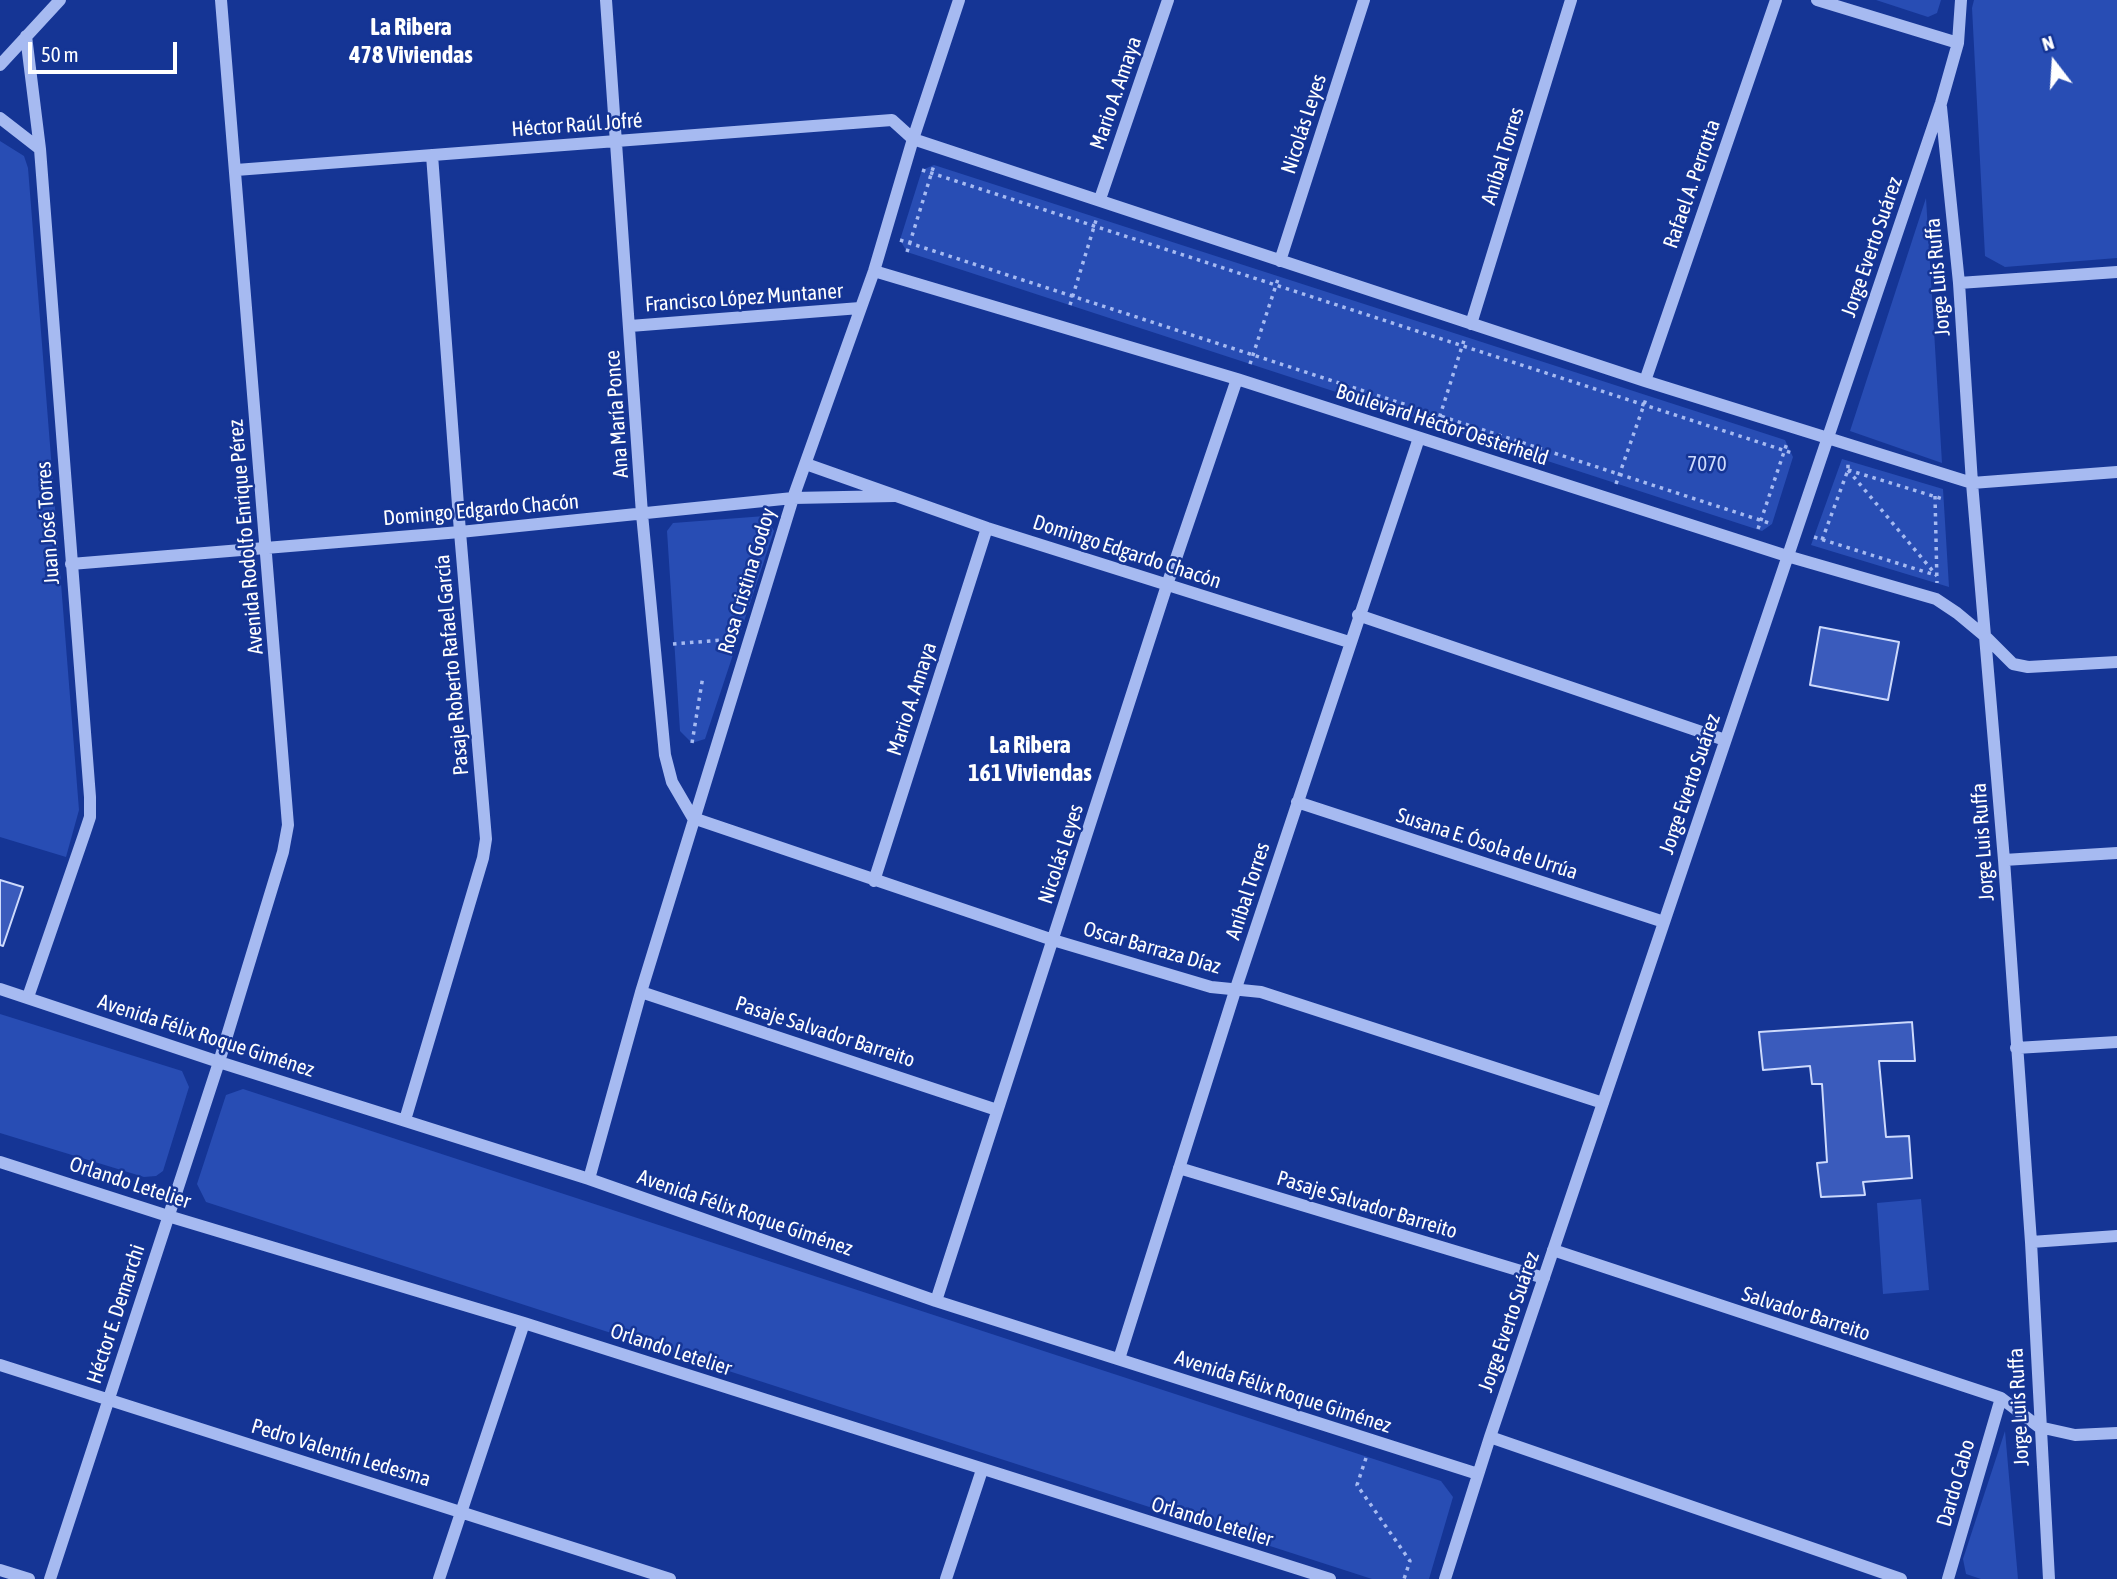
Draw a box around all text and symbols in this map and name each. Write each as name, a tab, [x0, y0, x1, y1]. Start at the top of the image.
district label: La Ribera 478 Viviendas	[349, 13, 473, 69]
scale bar	[32, 28, 180, 72]
north arrow	[2019, 28, 2089, 98]
text: N	[2039, 31, 2056, 55]
street label: Mario A. Amaya	[1085, 33, 1147, 153]
text: 50 m	[41, 42, 79, 66]
street label: Nicolás Leyes	[1276, 71, 1332, 177]
street label: Aníbal Torres	[1476, 104, 1530, 208]
street label: Héctor Raúl Jofré	[511, 108, 643, 142]
street label: Rafael A. Perrotta	[1658, 116, 1726, 252]
street label: Jorge Everto Suárez	[1836, 174, 1908, 320]
street label: Jorge Luis Ruffa	[1920, 217, 1956, 337]
street label: Francisco López Muntaner	[644, 279, 844, 317]
street label: Ana María Ponce	[600, 349, 634, 479]
street label: Boulevard Héctor Oesterheld	[1333, 379, 1551, 471]
street label: Avenida Rodolfo Enrique Pérez	[223, 418, 269, 656]
park label: 7070	[1687, 451, 1727, 477]
street label: Juan José Torres	[31, 461, 65, 585]
street label: Domingo Edgardo Chacón	[382, 489, 580, 531]
street label: Rosa Cristina Godoy	[713, 505, 781, 657]
street label: Domingo Edgardo Chacón	[1030, 510, 1224, 594]
street label: Pasaje Roberto Rafael García	[430, 553, 474, 777]
street label: Mario A. Amaya	[882, 639, 942, 759]
street label: Jorge Everto Suárez	[1654, 711, 1726, 857]
district label: La Ribera 161 Viviendas	[968, 731, 1092, 787]
street label: Jorge Luis Ruffa	[1966, 782, 2000, 902]
street label: Nicolás Leyes	[1033, 801, 1089, 907]
street label: Susana E. Ósola de Urrúa	[1393, 803, 1581, 885]
street label: Aníbal Torres	[1220, 839, 1276, 943]
street label: Oscar Barraza Díaz	[1080, 916, 1224, 980]
street label: Avenida Félix Roque Giménez	[95, 989, 317, 1083]
street label: Pasaje Salvador Barreito	[732, 991, 918, 1073]
street label: Orlando Letelier	[66, 1152, 194, 1214]
street label: Avenida Félix Roque Giménez	[634, 1164, 856, 1262]
street label: Pasaje Salvador Barreito	[1274, 1166, 1460, 1244]
street label: Héctor E. Demarchi	[82, 1241, 150, 1387]
street label: Jorge Everto Suárez	[1473, 1249, 1545, 1395]
street label: Salvador Barreito	[1739, 1281, 1873, 1347]
street label: Orlando Letelier	[607, 1319, 735, 1381]
street label: Avenida Félix Roque Giménez	[1172, 1345, 1394, 1439]
street label: Jorge Luis Ruffa	[2003, 1347, 2035, 1467]
street label: Pedro Valentín Ledesma	[248, 1414, 434, 1492]
street label: Dardo Cabo	[1932, 1437, 1980, 1529]
street label: Orlando Letelier	[1148, 1492, 1276, 1552]

